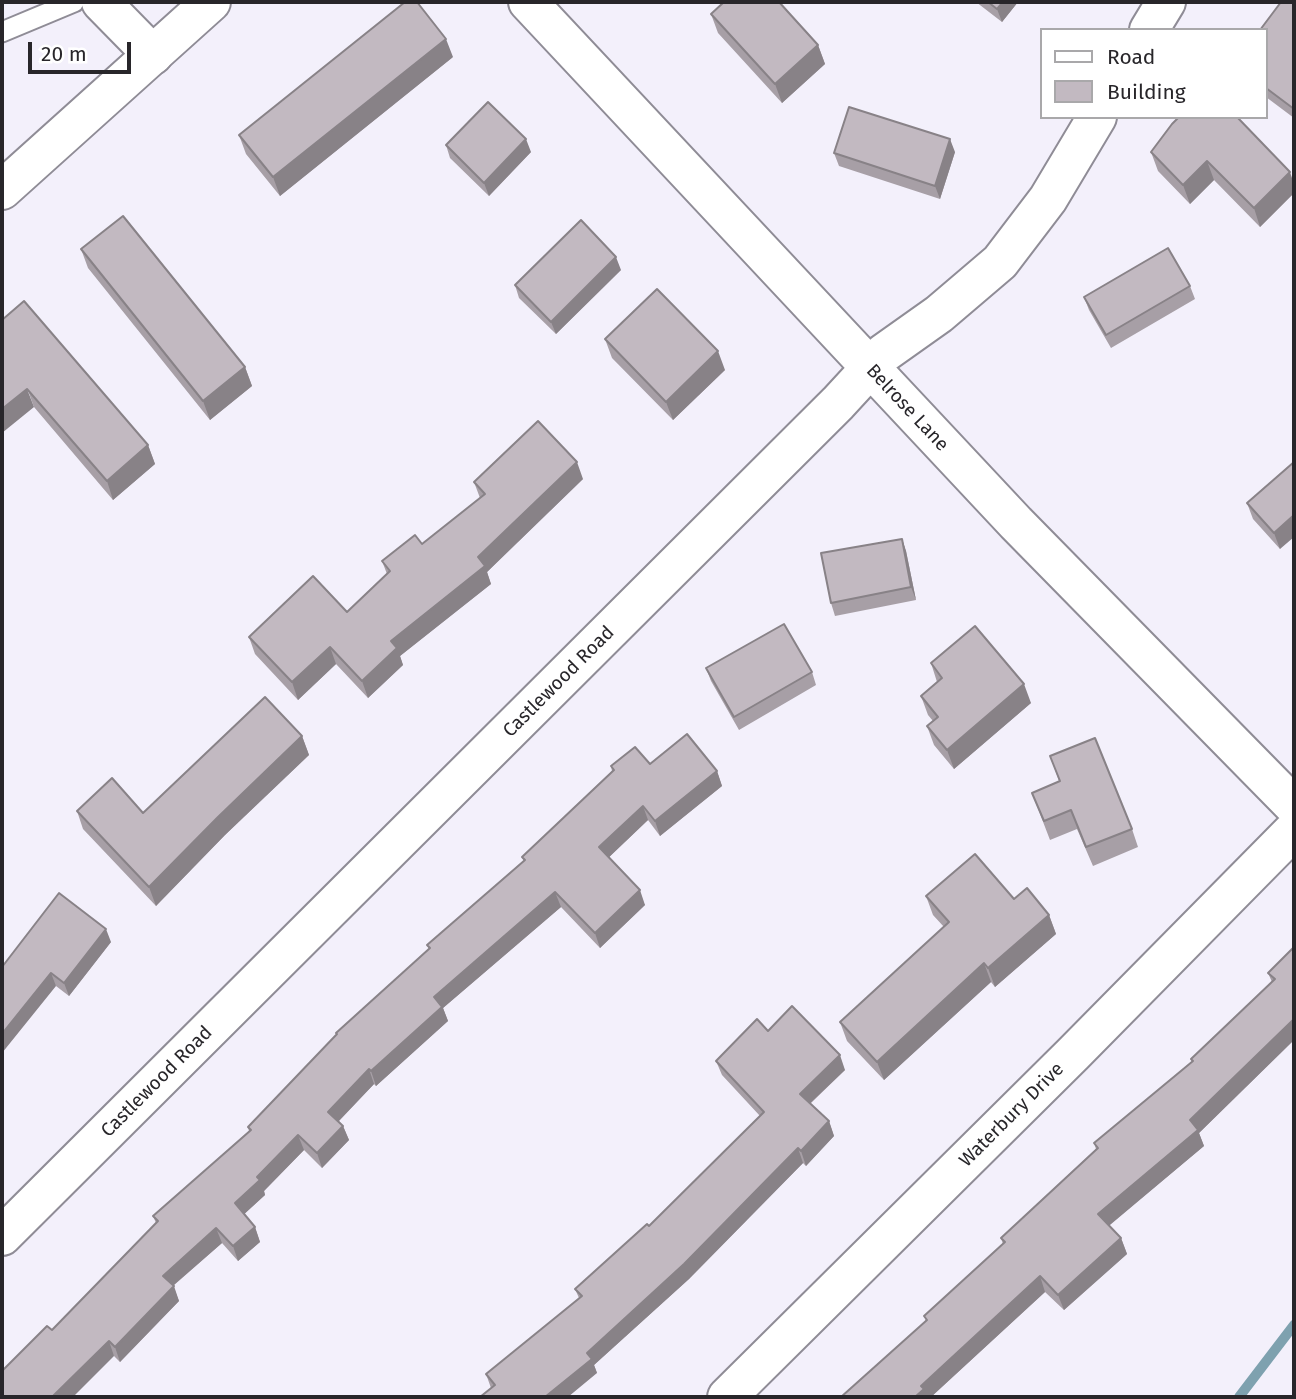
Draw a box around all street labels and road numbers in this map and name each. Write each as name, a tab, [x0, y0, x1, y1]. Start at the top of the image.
street label: Belrose Lane	[861, 360, 953, 456]
street label: Castlewood Road	[499, 622, 619, 742]
street label: Castlewood Road	[97, 1022, 217, 1142]
street label: Waterbury Drive	[955, 1058, 1069, 1172]

